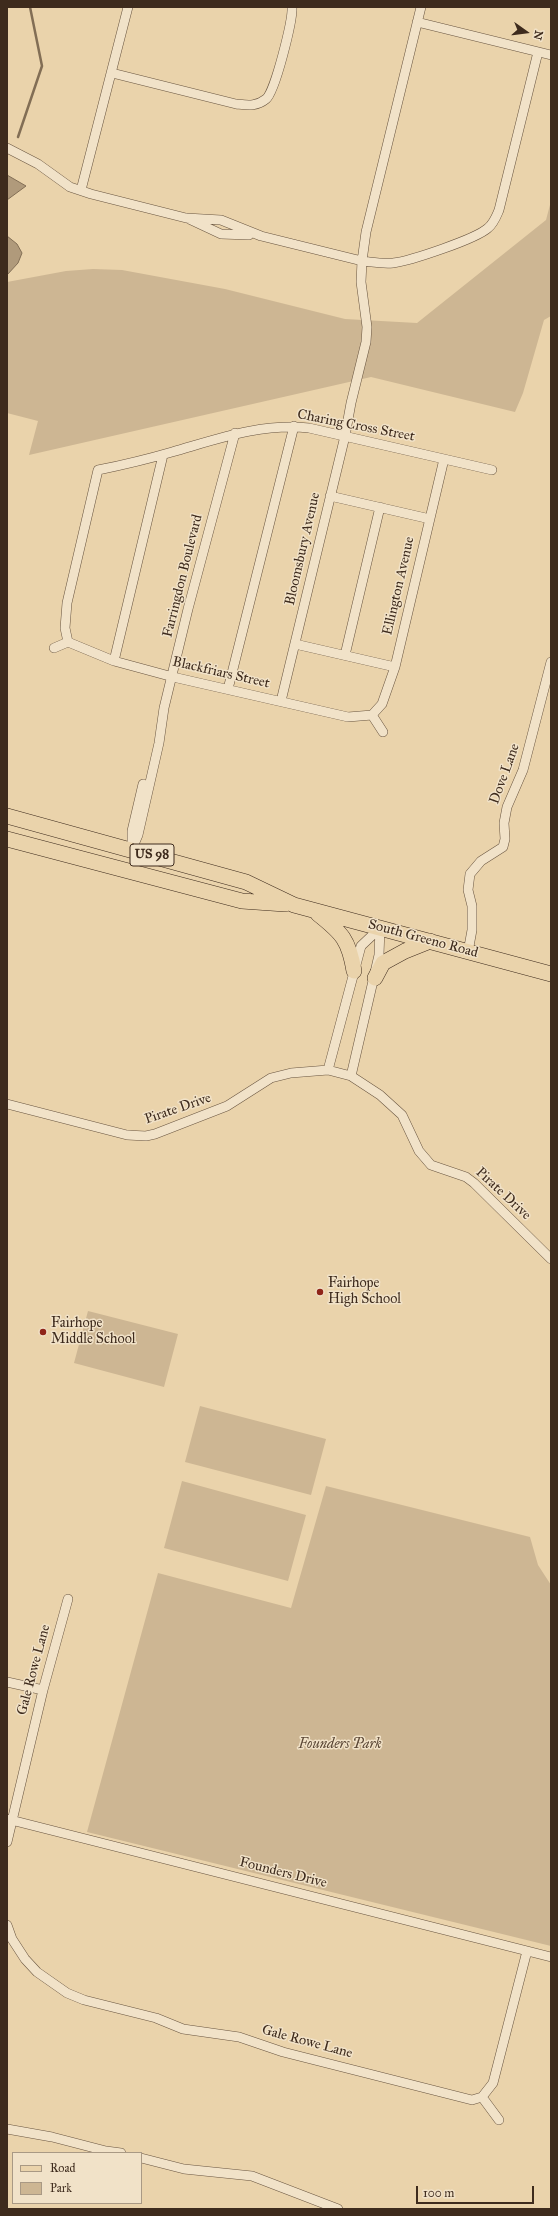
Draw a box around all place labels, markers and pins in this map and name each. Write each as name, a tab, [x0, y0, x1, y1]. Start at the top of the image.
place label: Fairhope High School	[328, 1276, 401, 1308]
marker: Fairhope High School	[315, 1287, 325, 1297]
place label: Fairhope Middle School	[51, 1316, 136, 1348]
marker: Fairhope Middle School	[38, 1327, 48, 1337]

